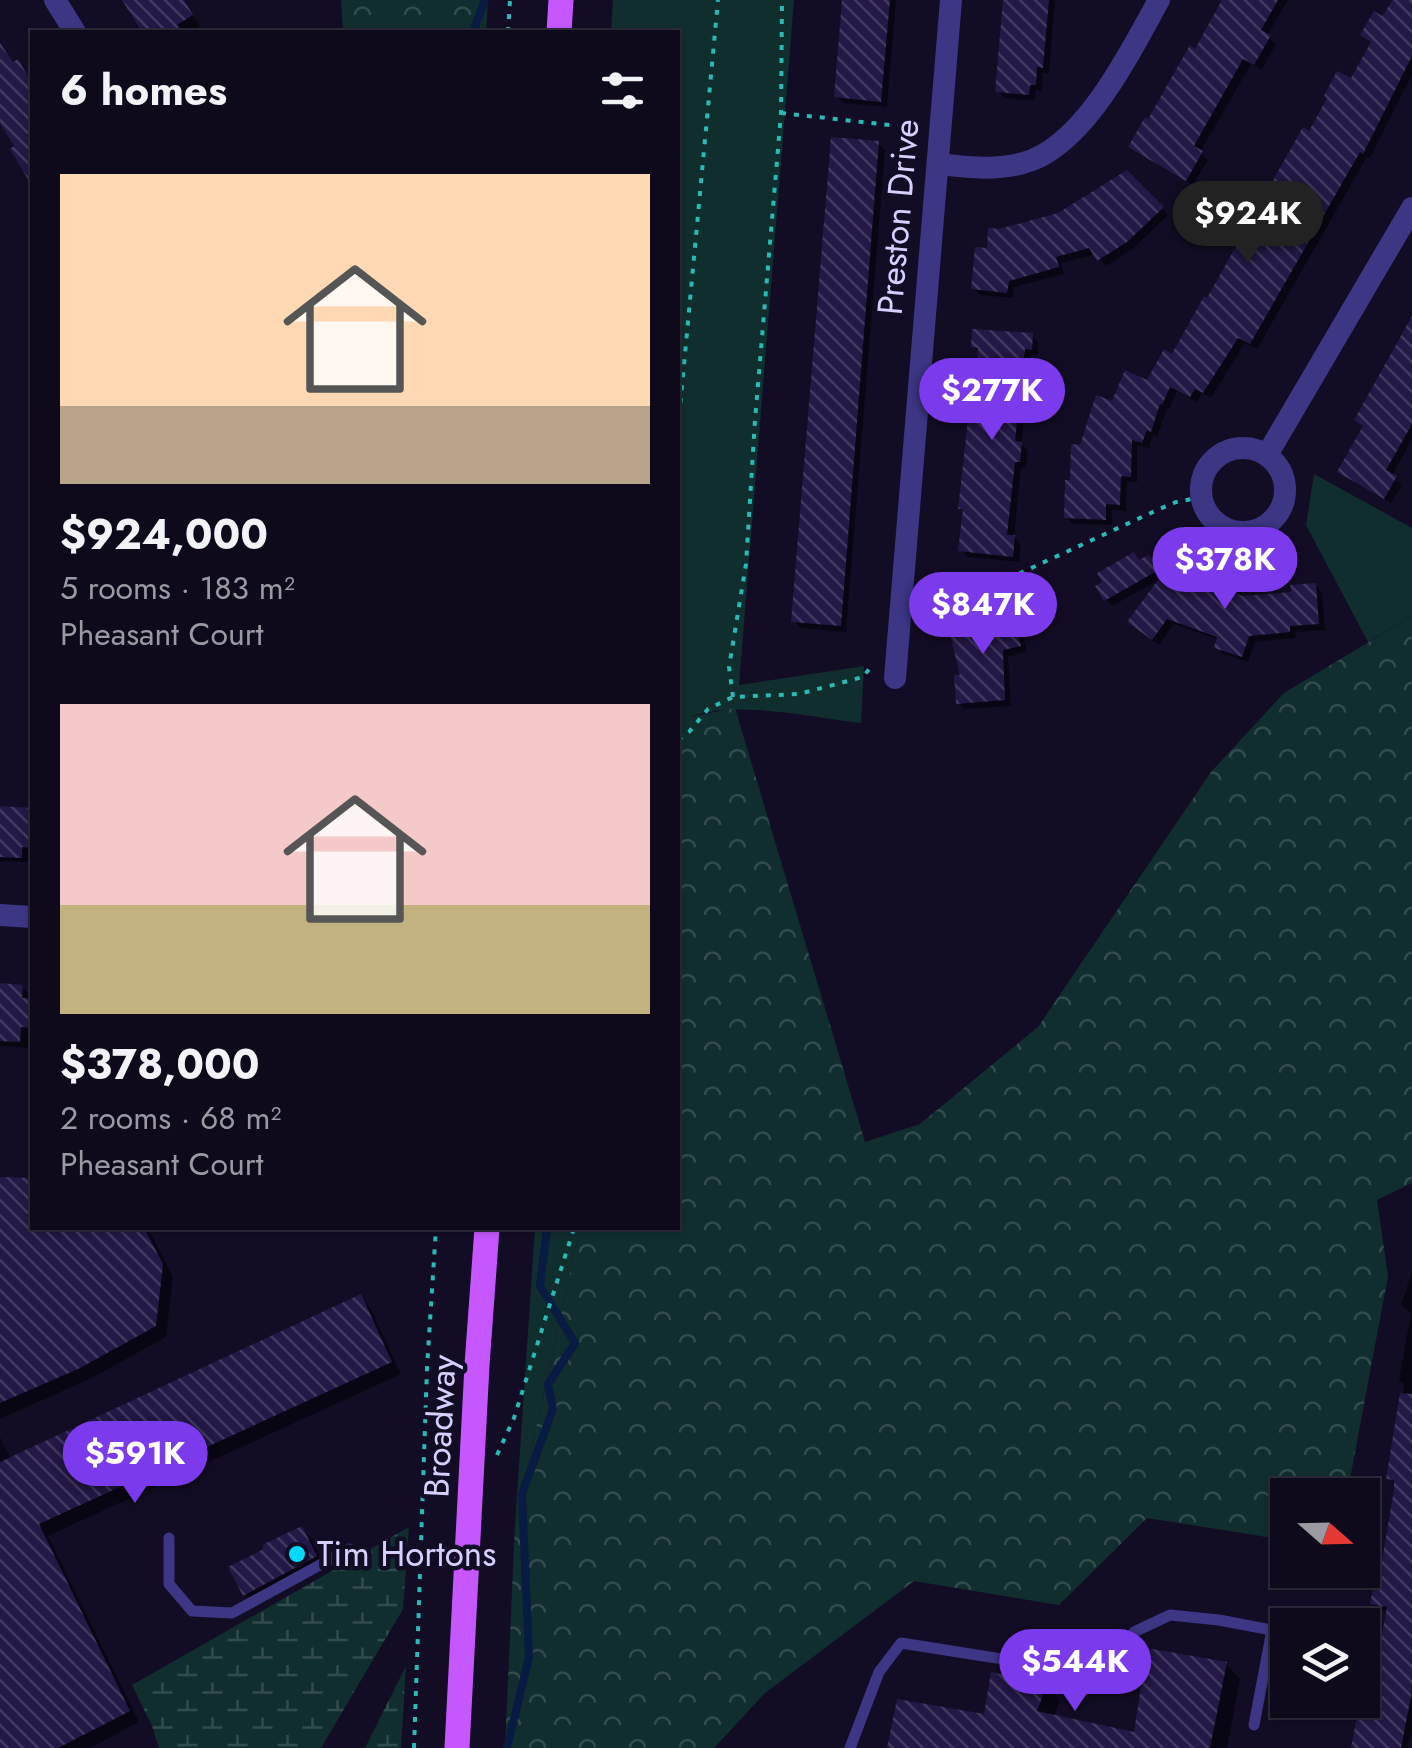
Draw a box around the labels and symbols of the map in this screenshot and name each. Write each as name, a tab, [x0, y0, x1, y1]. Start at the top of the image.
street label: Preston Drive	[865, 117, 931, 317]
pin: $924K	[1178, 181, 1318, 266]
pin: $277K	[922, 358, 1062, 443]
pin: $378K	[1155, 527, 1295, 612]
pin: $847K	[913, 572, 1053, 657]
street label: Broadway	[411, 1353, 469, 1499]
pin: $591K	[65, 1421, 205, 1506]
north arrow	[1270, 1478, 1380, 1588]
place label: Tim Hortons	[317, 1529, 496, 1579]
marker: Tim Hortons	[286, 1543, 308, 1565]
pin: $544K	[1005, 1629, 1145, 1714]

